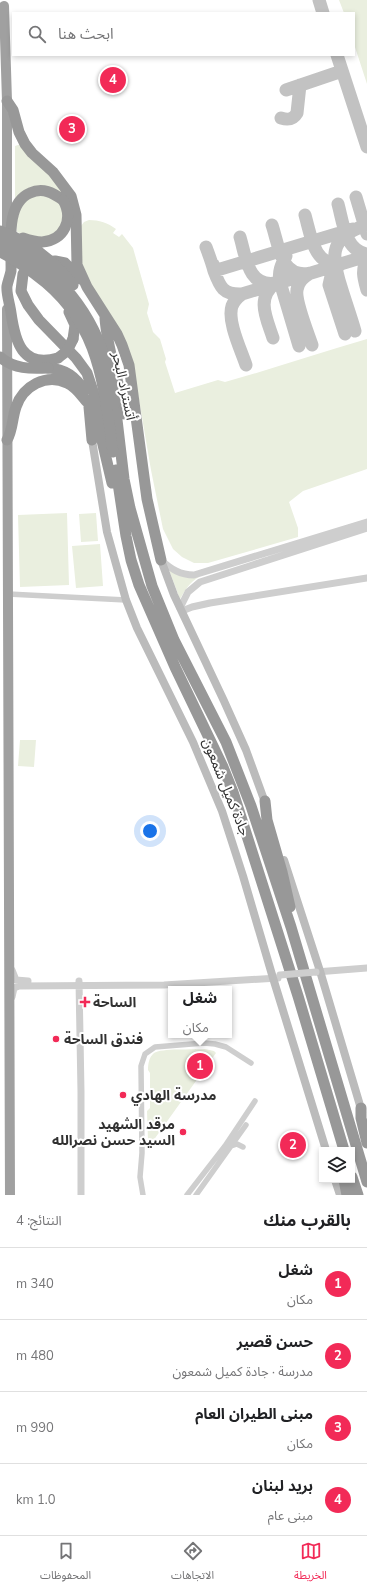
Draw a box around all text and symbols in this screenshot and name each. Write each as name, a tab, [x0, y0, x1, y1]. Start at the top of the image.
search box	[12, 12, 355, 56]
icon: search	[26, 23, 48, 45]
text: ابحث هنا	[58, 24, 114, 44]
pin: 4	[100, 65, 126, 95]
pin: 3	[59, 114, 85, 144]
street label: أتستراد البحر	[107, 349, 141, 423]
street label: جادة كميل شمعون	[198, 735, 254, 839]
your location	[140, 821, 160, 841]
popup	[168, 986, 232, 1038]
text: شغل	[183, 988, 217, 1008]
place label: الساحة	[93, 993, 136, 1012]
marker: الساحة	[80, 997, 90, 1007]
text: مكان	[183, 1019, 209, 1037]
place label: فندق الساحة	[64, 1030, 143, 1049]
marker: فندق الساحة	[51, 1034, 61, 1044]
pin: 1	[187, 1051, 213, 1081]
place label: مدرسة الهادي	[131, 1086, 216, 1106]
marker: مدرسة الهادي	[118, 1090, 128, 1100]
place label: مرقد الشهيد السيد حسن نصرالله	[52, 1115, 175, 1150]
marker: مرقد الشهيد السيد حسن نصرالله	[178, 1127, 188, 1137]
pin: 2	[280, 1130, 306, 1160]
map controls	[319, 1147, 355, 1183]
button: layers	[319, 1147, 355, 1183]
text: بالقرب منك	[264, 1209, 351, 1232]
text: النتائج: 4	[16, 1212, 62, 1230]
text: شغل	[279, 1260, 313, 1280]
text: 340 m	[16, 1275, 54, 1293]
text: 1	[334, 1275, 342, 1293]
text: مكان	[287, 1291, 313, 1309]
text: حسن قصير	[237, 1332, 313, 1352]
text: 480 m	[16, 1347, 54, 1365]
text: 2	[334, 1347, 342, 1365]
text: مدرسة · جادة كميل شمعون	[172, 1363, 313, 1381]
text: مبنى الطيران العام	[195, 1404, 313, 1424]
text: 990 m	[16, 1419, 54, 1437]
text: 3	[334, 1419, 342, 1437]
text: مكان	[287, 1435, 313, 1453]
text: بريد لبنان	[252, 1476, 313, 1496]
text: 1.0 km	[16, 1491, 56, 1509]
text: 4	[334, 1491, 342, 1509]
text: مبنى عام	[268, 1507, 313, 1525]
tab: المحفوظات	[40, 1540, 91, 1587]
tab: الاتجاهات	[171, 1540, 214, 1587]
tab: الخريطة	[294, 1540, 327, 1587]

